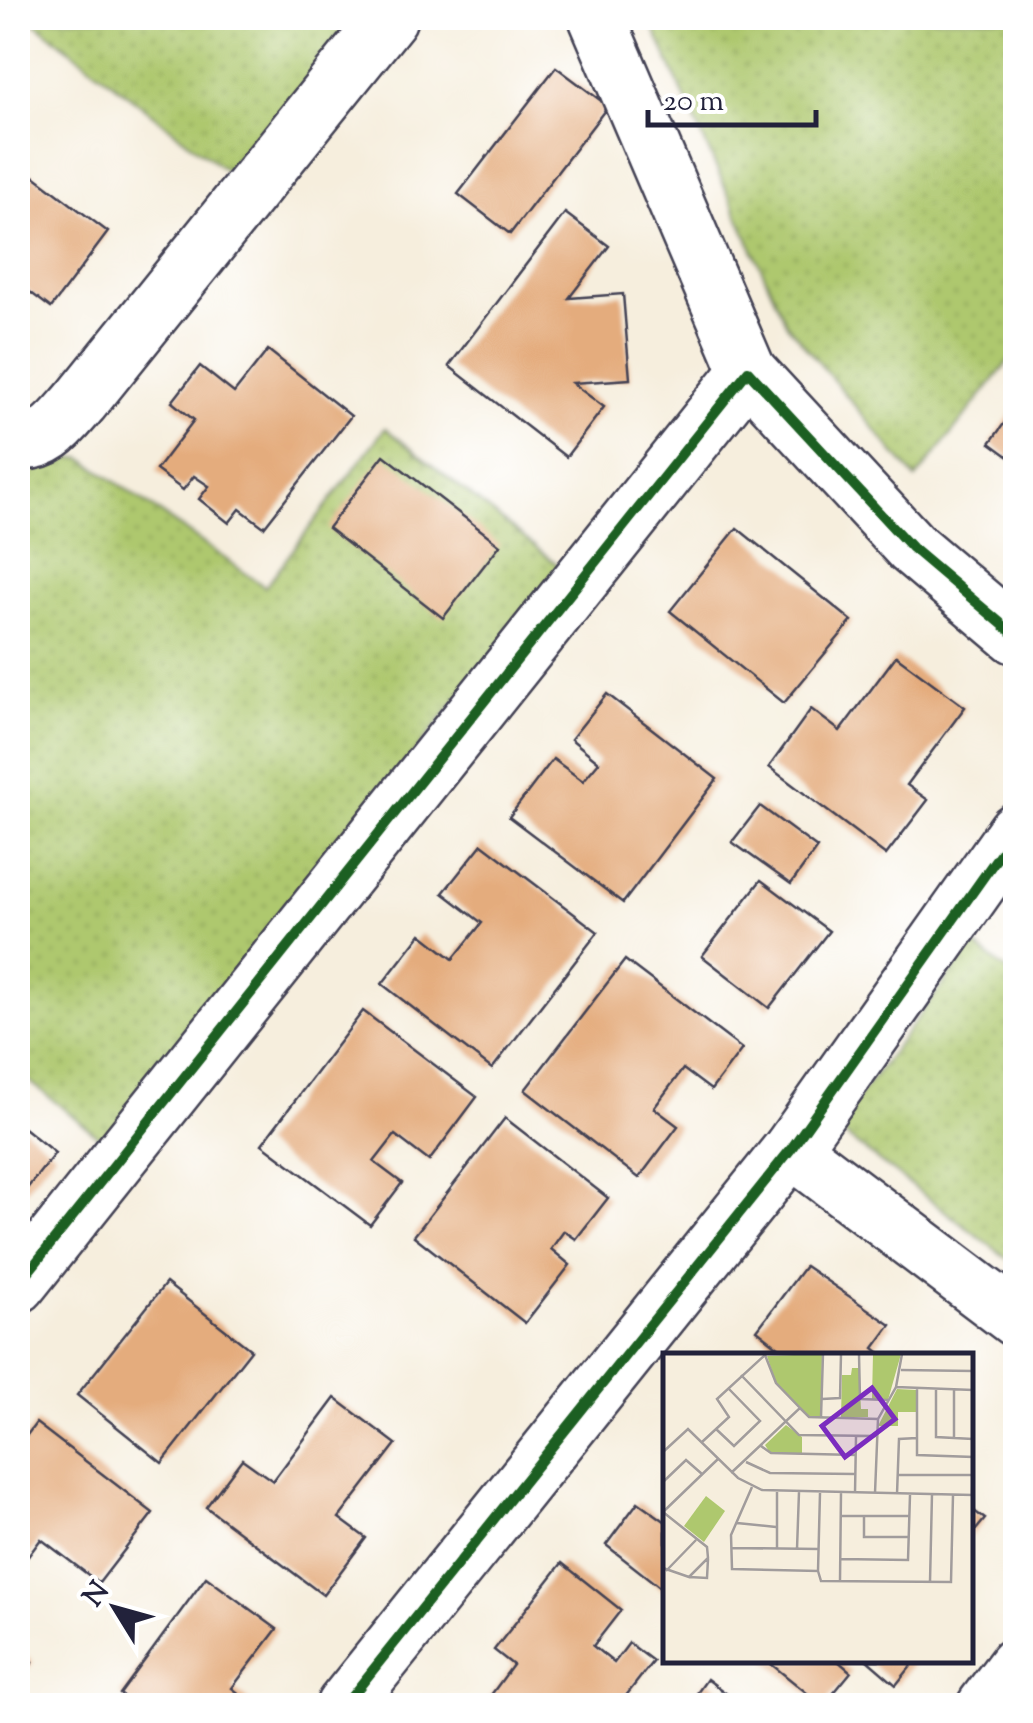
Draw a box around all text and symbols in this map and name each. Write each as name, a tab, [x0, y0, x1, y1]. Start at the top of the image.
scale bar	[648, 65, 816, 127]
text: 20 m	[663, 81, 724, 124]
inset map	[663, 1353, 973, 1663]
north arrow	[65, 1558, 165, 1658]
text: N	[75, 1574, 120, 1616]

